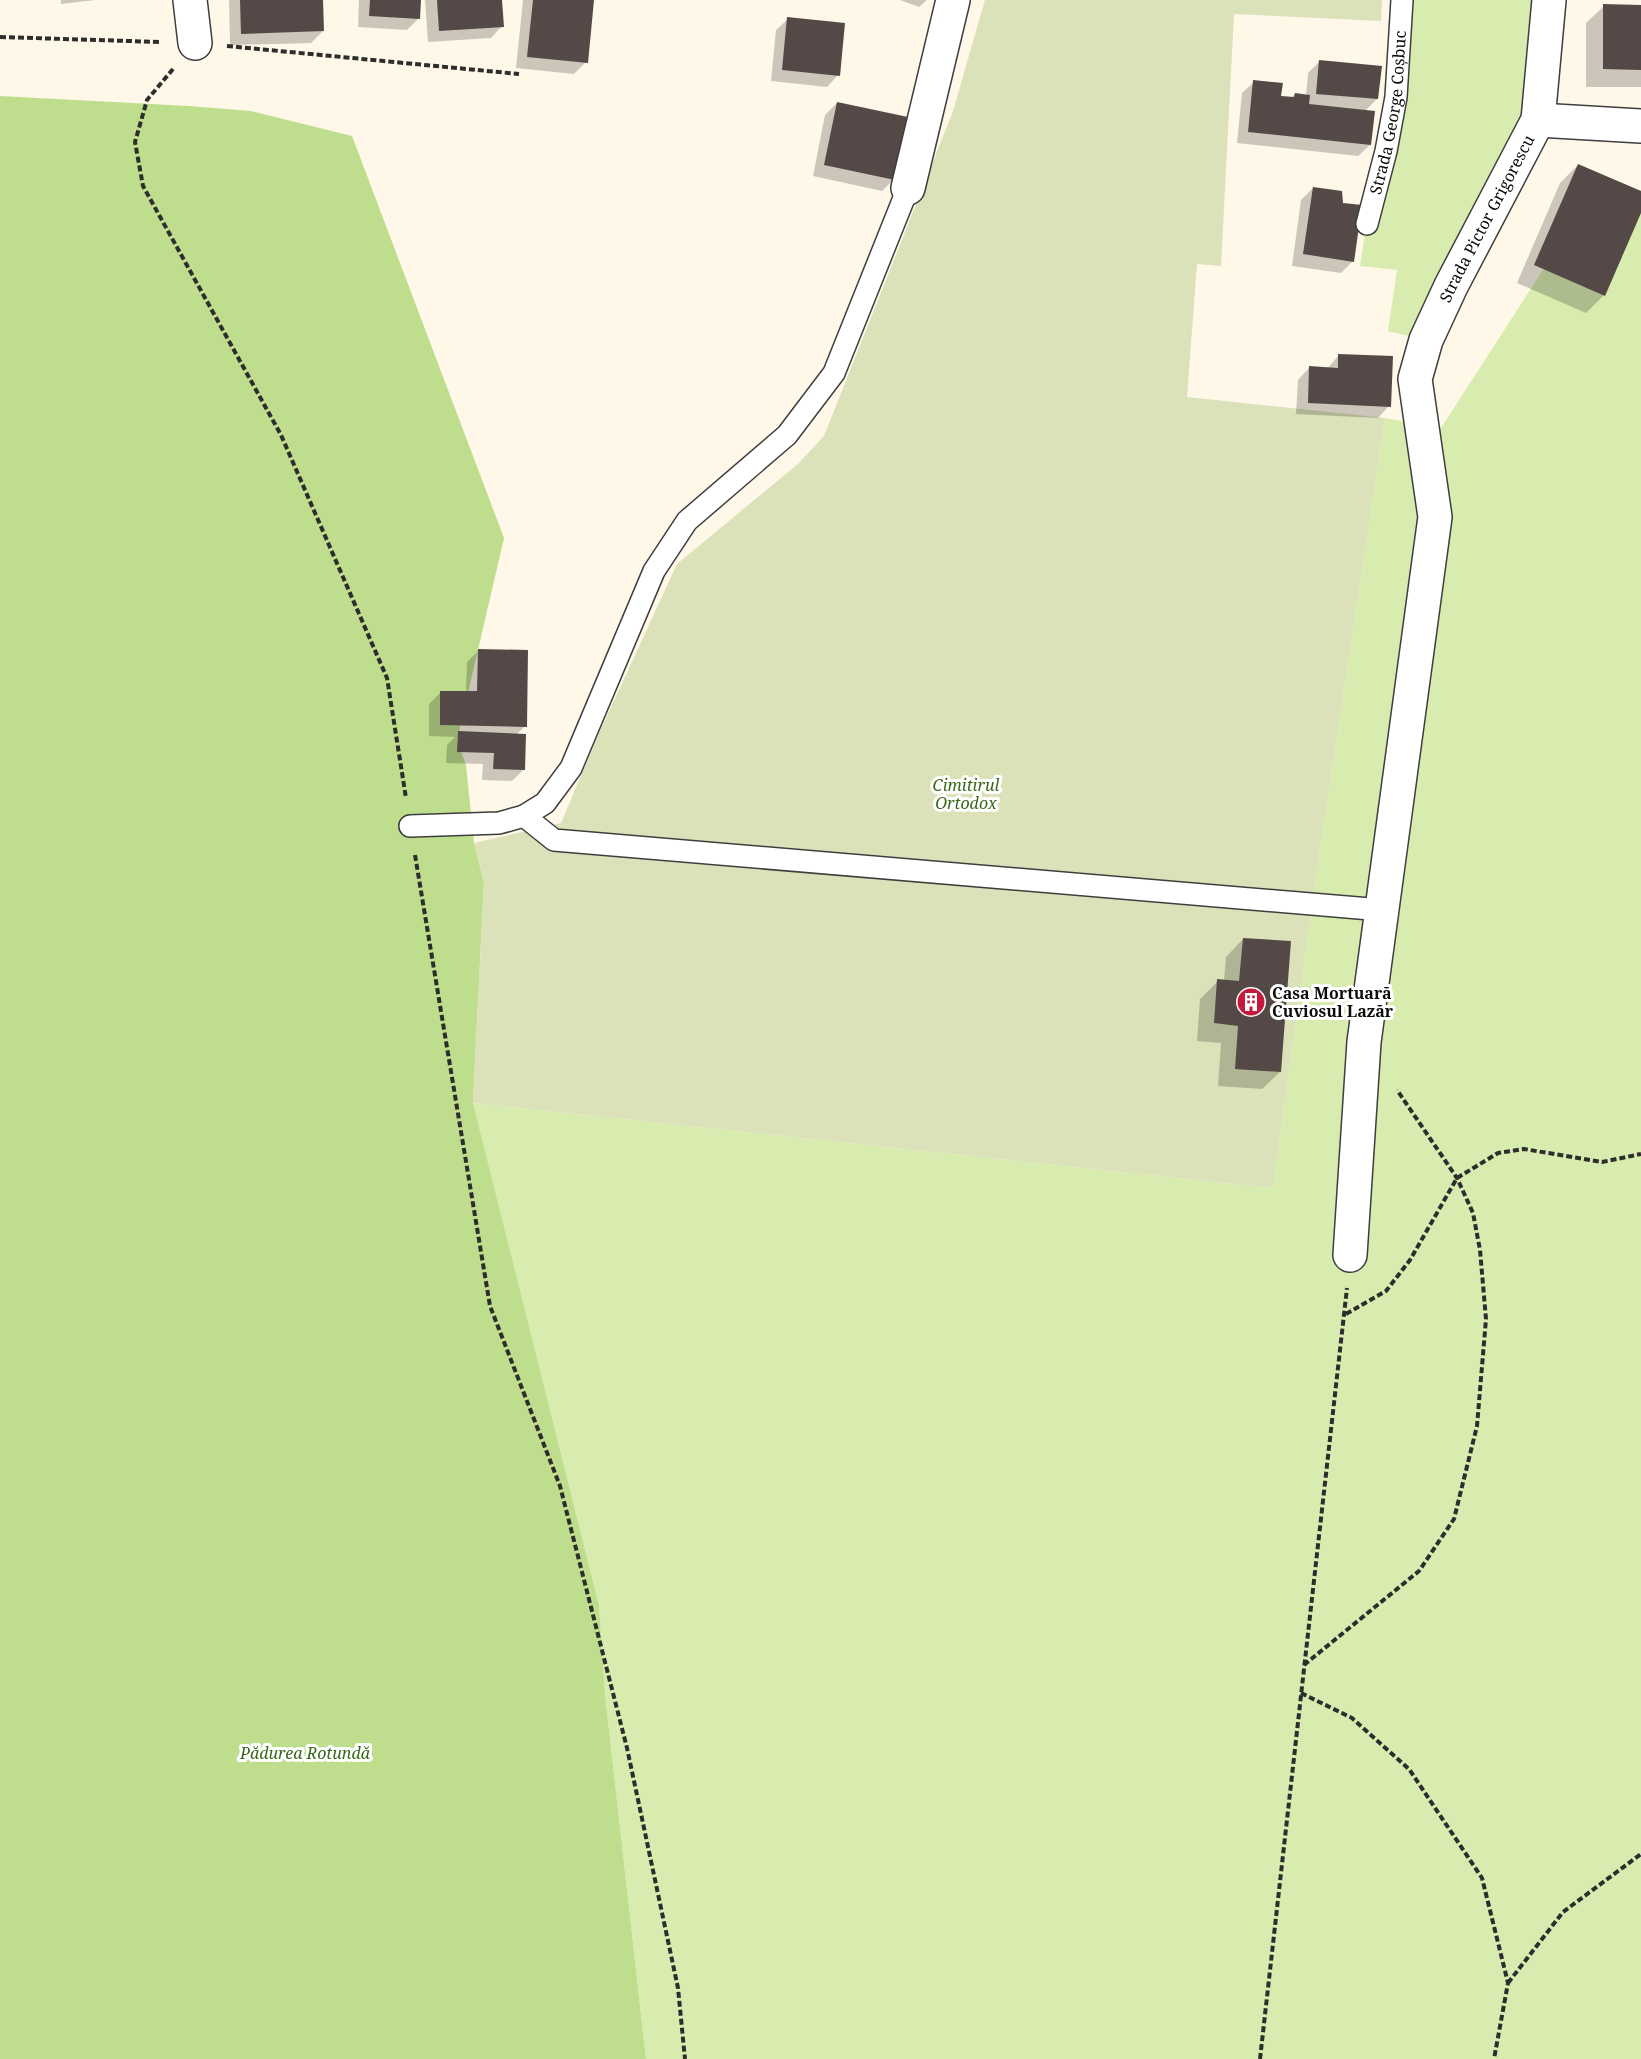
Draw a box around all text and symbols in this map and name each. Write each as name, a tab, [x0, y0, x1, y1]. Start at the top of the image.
street label: Strada George Coșbuc	[1364, 30, 1411, 197]
street label: Strada Pictor Grigorescu	[1434, 131, 1539, 306]
park label: Cimitirul Ortodox	[933, 774, 1000, 814]
place label: Casa Mortuară Cuviosul Lazăr	[1272, 982, 1394, 1022]
building icon: Casa Mortuară Cuviosul Lazăr	[1235, 986, 1267, 1018]
park label: Pădurea Rotundă	[239, 1742, 371, 1764]

